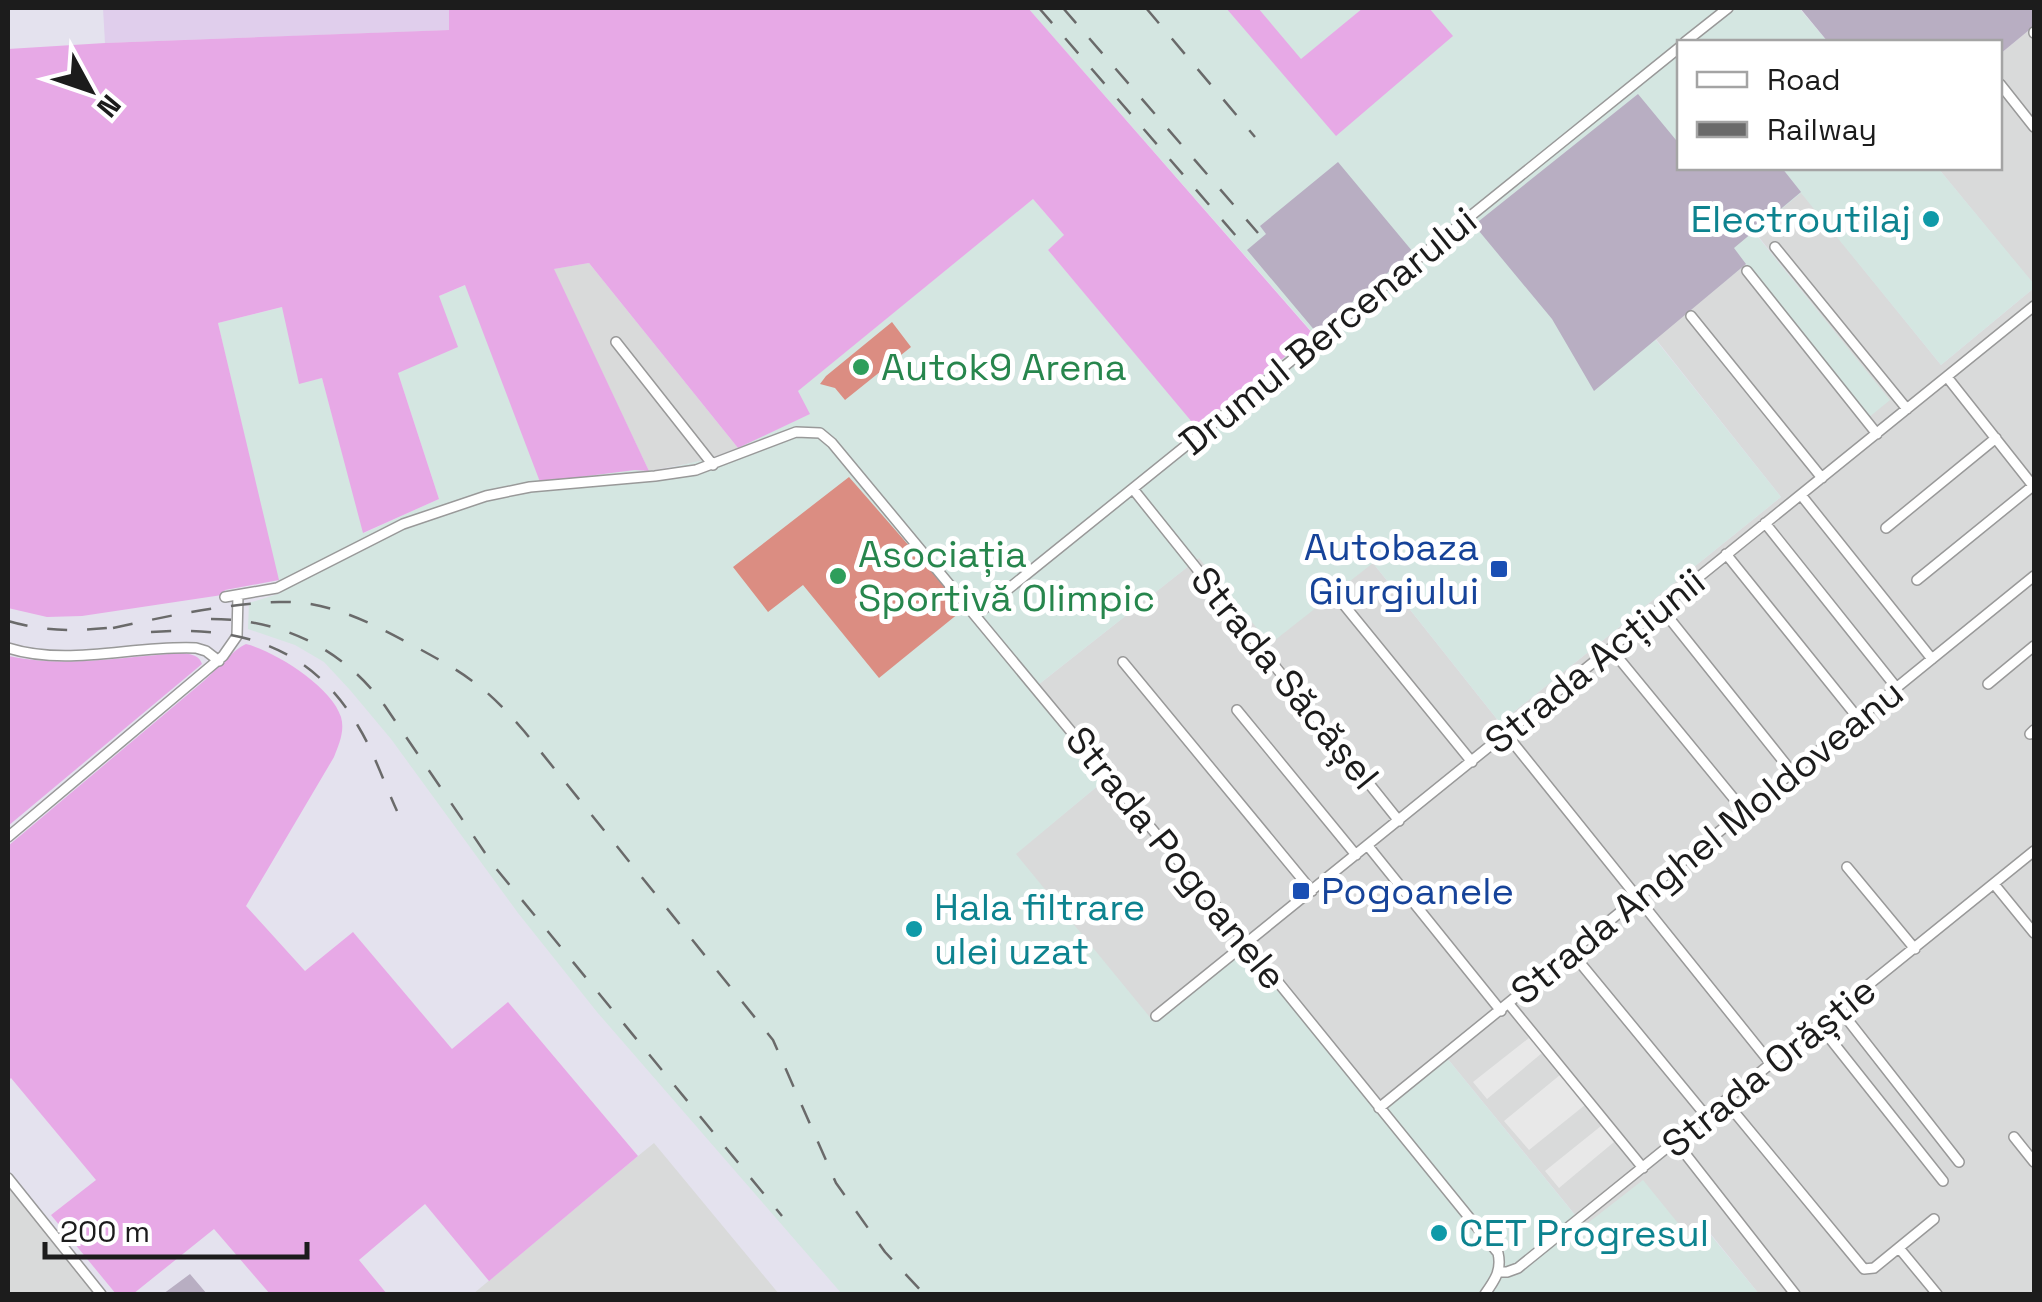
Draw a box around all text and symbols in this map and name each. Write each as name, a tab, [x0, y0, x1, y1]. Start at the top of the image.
north arrow	[40, 40, 140, 140]
legend	[1677, 40, 2002, 170]
text: Road	[1767, 60, 1841, 99]
text: N	[89, 87, 129, 125]
text: Railway	[1767, 110, 1877, 149]
place label: Electroutilaj	[1691, 195, 1911, 243]
street label: Drumul Bercenarului	[1170, 196, 1486, 466]
marker: Electroutilaj	[1920, 208, 1942, 230]
place label: Autok9 Arena	[881, 343, 1127, 391]
marker: Autok9 Arena	[850, 356, 872, 378]
place label: Autobaza Giurgiului	[1304, 523, 1479, 615]
place label: Asociația Sportivă Olimpic	[858, 530, 1155, 622]
street label: Strada Săcășel	[1181, 557, 1389, 799]
street label: Strada Acțiunii	[1475, 558, 1715, 764]
marker: Autobaza Giurgiului	[1488, 558, 1510, 580]
marker: Asociația Sportivă Olimpic	[827, 565, 849, 587]
street label: Strada Anghel Moldoveanu	[1501, 669, 1913, 1015]
street label: Strada Pogoanele	[1055, 717, 1297, 999]
place label: Pogoanele	[1321, 867, 1514, 915]
marker: Pogoanele	[1290, 880, 1312, 902]
place label: Hala filtrare ulei uzat	[934, 883, 1145, 975]
marker: Hala filtrare ulei uzat	[903, 918, 925, 940]
street label: Strada Orăștie	[1652, 966, 1886, 1168]
scale bar	[45, 1197, 308, 1259]
place label: CET Progresul	[1459, 1209, 1709, 1257]
text: 200 m	[60, 1212, 150, 1251]
marker: CET Progresul	[1428, 1222, 1450, 1244]

